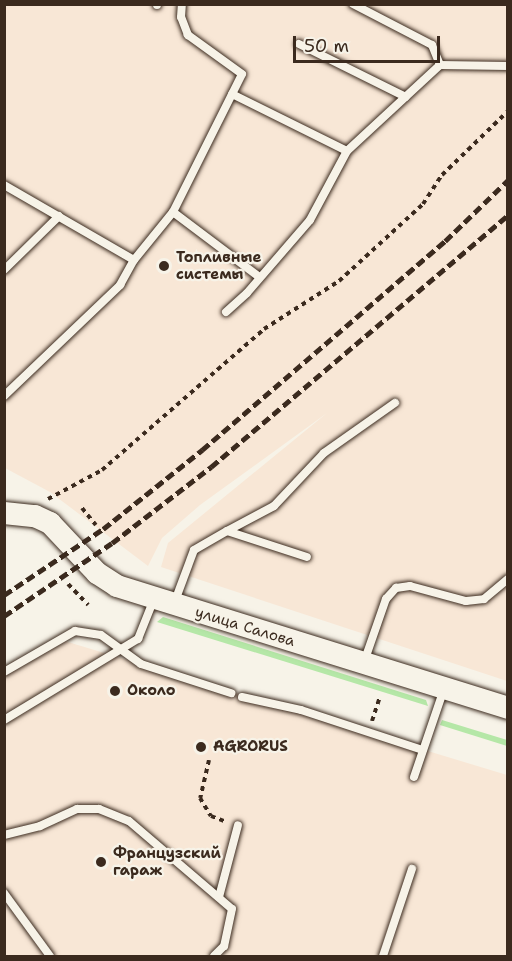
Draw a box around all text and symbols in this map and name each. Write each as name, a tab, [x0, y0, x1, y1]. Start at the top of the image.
scale bar	[296, 24, 443, 62]
text: 50 m	[304, 34, 349, 58]
place label: Топливные системы	[176, 248, 261, 283]
marker: Топливные системы	[157, 259, 171, 273]
street label: улица Салова	[193, 603, 297, 651]
place label: Около	[127, 682, 176, 700]
marker: Около	[108, 684, 122, 698]
place label: AGRORUS	[213, 738, 288, 756]
marker: AGRORUS	[194, 740, 208, 754]
place label: Французский гараж	[113, 844, 221, 879]
marker: Французский гараж	[94, 855, 108, 869]

